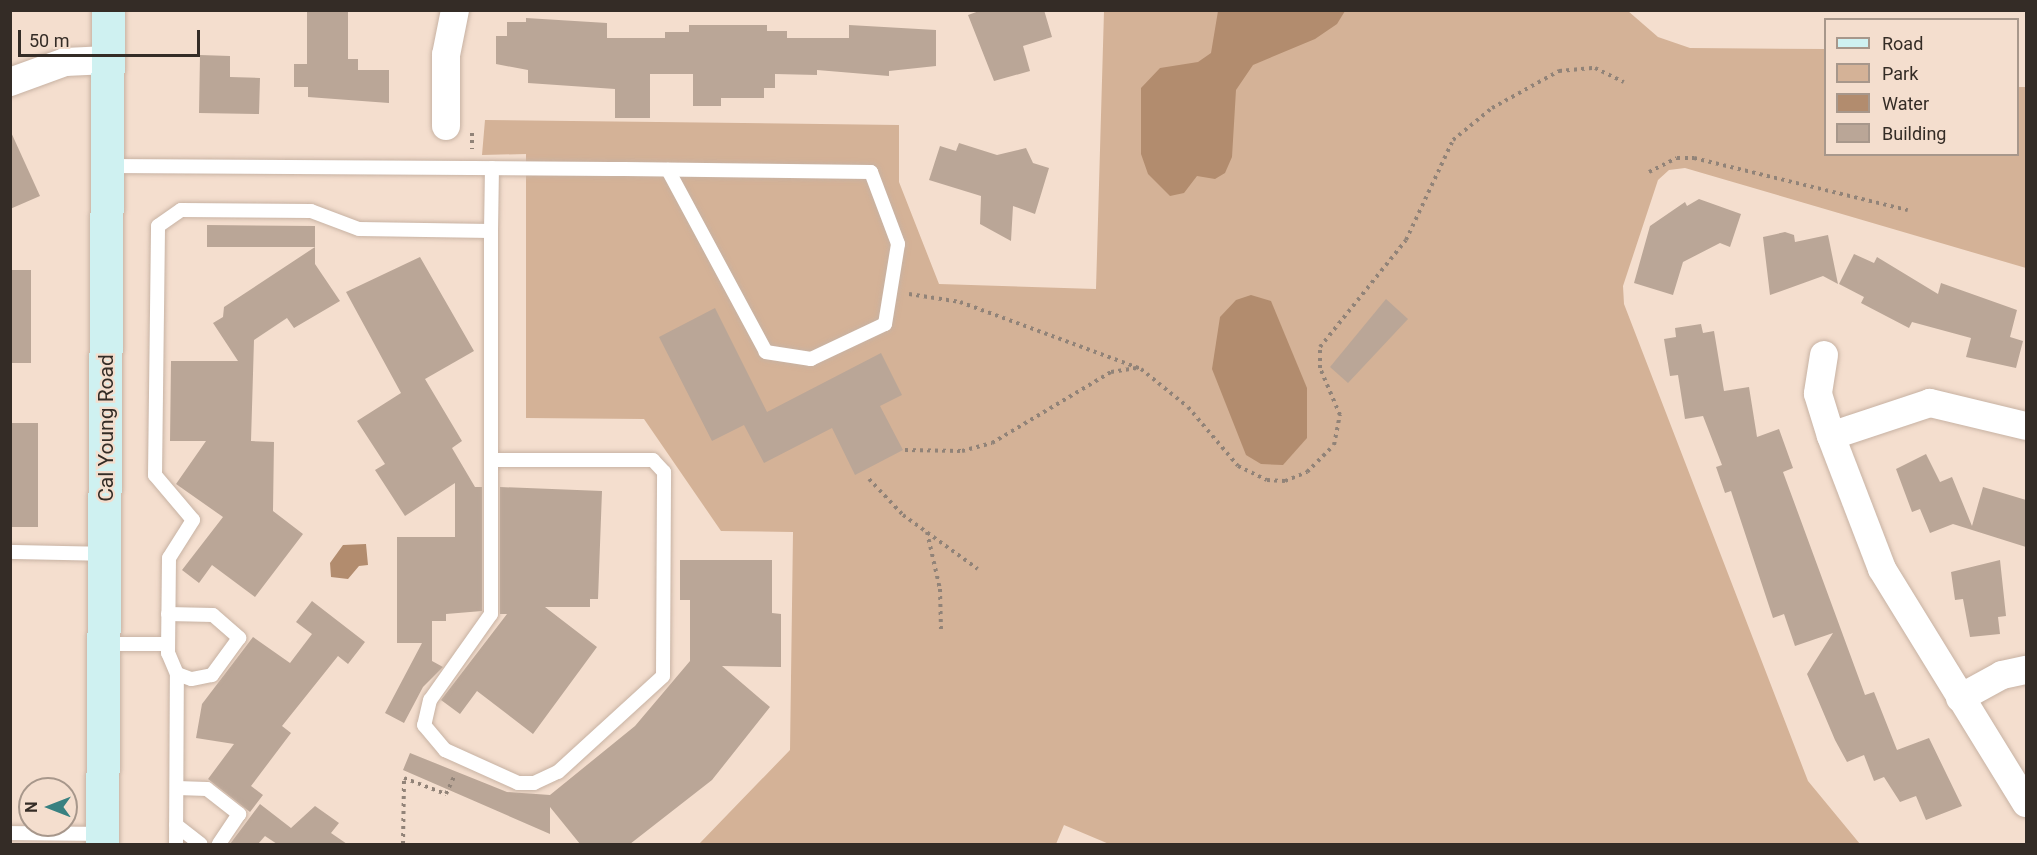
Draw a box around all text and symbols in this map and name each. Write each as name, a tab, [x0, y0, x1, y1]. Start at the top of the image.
scale bar	[21, 18, 202, 56]
legend	[1824, 18, 2019, 156]
text: 50 m	[29, 30, 69, 51]
text: Road	[1882, 33, 1923, 54]
text: Park	[1882, 63, 1918, 84]
text: Water	[1882, 93, 1929, 114]
text: Building	[1882, 123, 1946, 144]
street label: Cal Young Road	[93, 354, 119, 502]
north arrow	[18, 777, 78, 837]
text: N	[22, 801, 41, 813]

